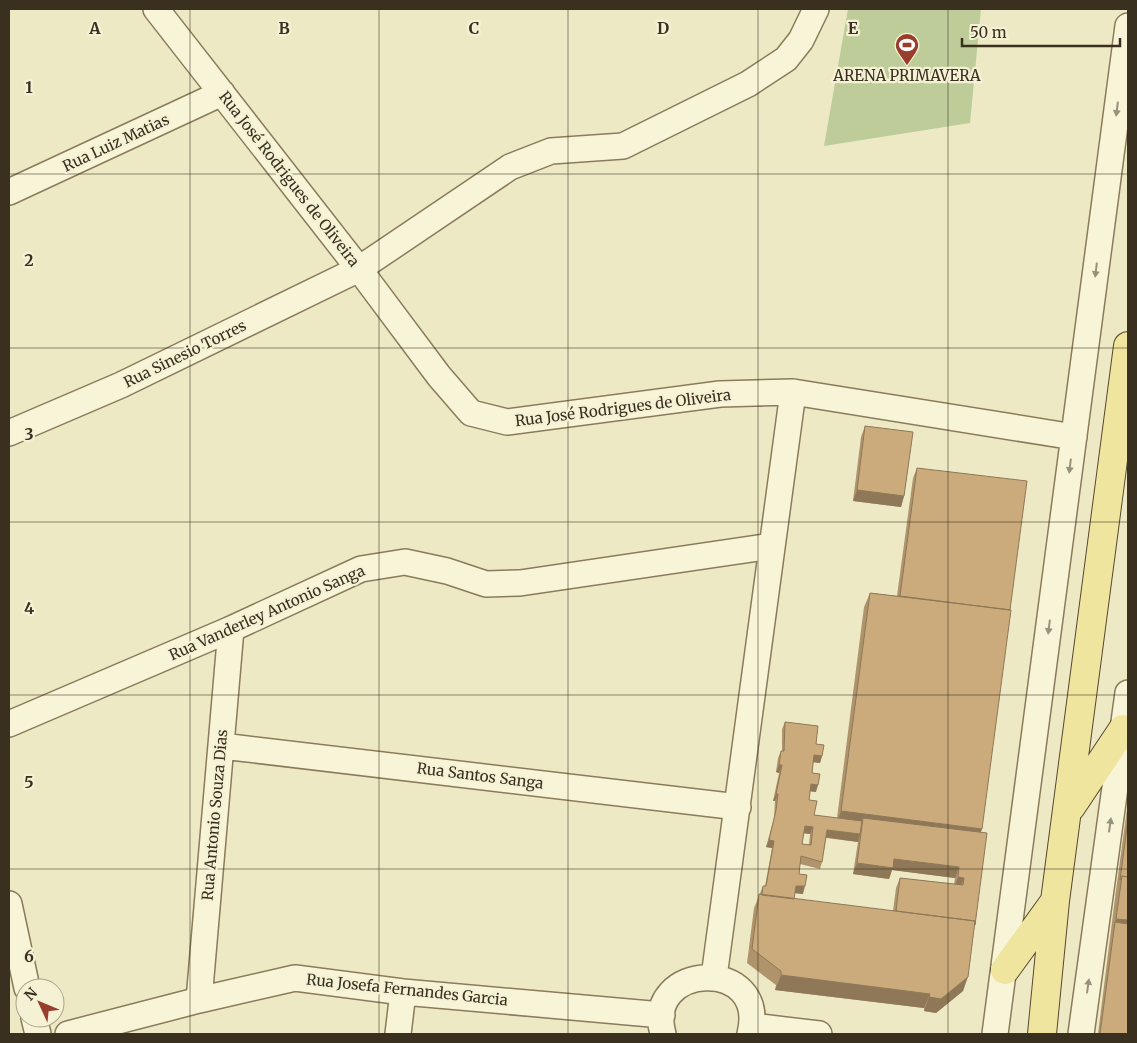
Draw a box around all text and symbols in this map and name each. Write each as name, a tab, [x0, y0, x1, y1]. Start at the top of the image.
scale bar	[962, 15, 1120, 47]
text: A	[88, 18, 101, 38]
text: B	[278, 18, 290, 38]
text: C	[469, 18, 479, 38]
text: D	[657, 18, 669, 38]
text: E	[848, 18, 859, 38]
text: 50 m	[970, 23, 1007, 42]
sports icon: ARENA PRIMAVERA	[894, 32, 920, 66]
place label: ARENA PRIMAVERA	[832, 66, 981, 85]
text: 1	[25, 77, 33, 97]
street label: Rua José Rodrigues de Oliveira	[215, 87, 364, 270]
one-way arrow	[1113, 101, 1121, 117]
street label: Rua Luiz Matias	[60, 110, 172, 176]
text: 2	[24, 250, 34, 270]
one-way arrow	[1092, 263, 1100, 279]
street label: Rua Sinesio Torres	[120, 316, 249, 391]
street label: Rua José Rodrigues de Oliveira	[514, 385, 732, 430]
text: 3	[24, 424, 34, 444]
one-way arrow	[1066, 458, 1074, 474]
street label: Rua Vanderley Antonio Sanga	[166, 561, 368, 664]
text: 4	[24, 598, 34, 618]
one-way arrow	[1045, 620, 1053, 636]
street label: Rua Antonio Souza Dias	[198, 729, 231, 901]
street label: Rua Santos Sanga	[416, 758, 544, 793]
text: 5	[24, 772, 34, 792]
one-way arrow	[1106, 817, 1114, 833]
text: 6	[24, 946, 34, 966]
street label: Rua Josefa Fernandes Garcia	[305, 969, 509, 1010]
north arrow	[15, 978, 65, 1028]
one-way arrow	[1084, 978, 1092, 994]
text: N	[20, 984, 41, 1004]

